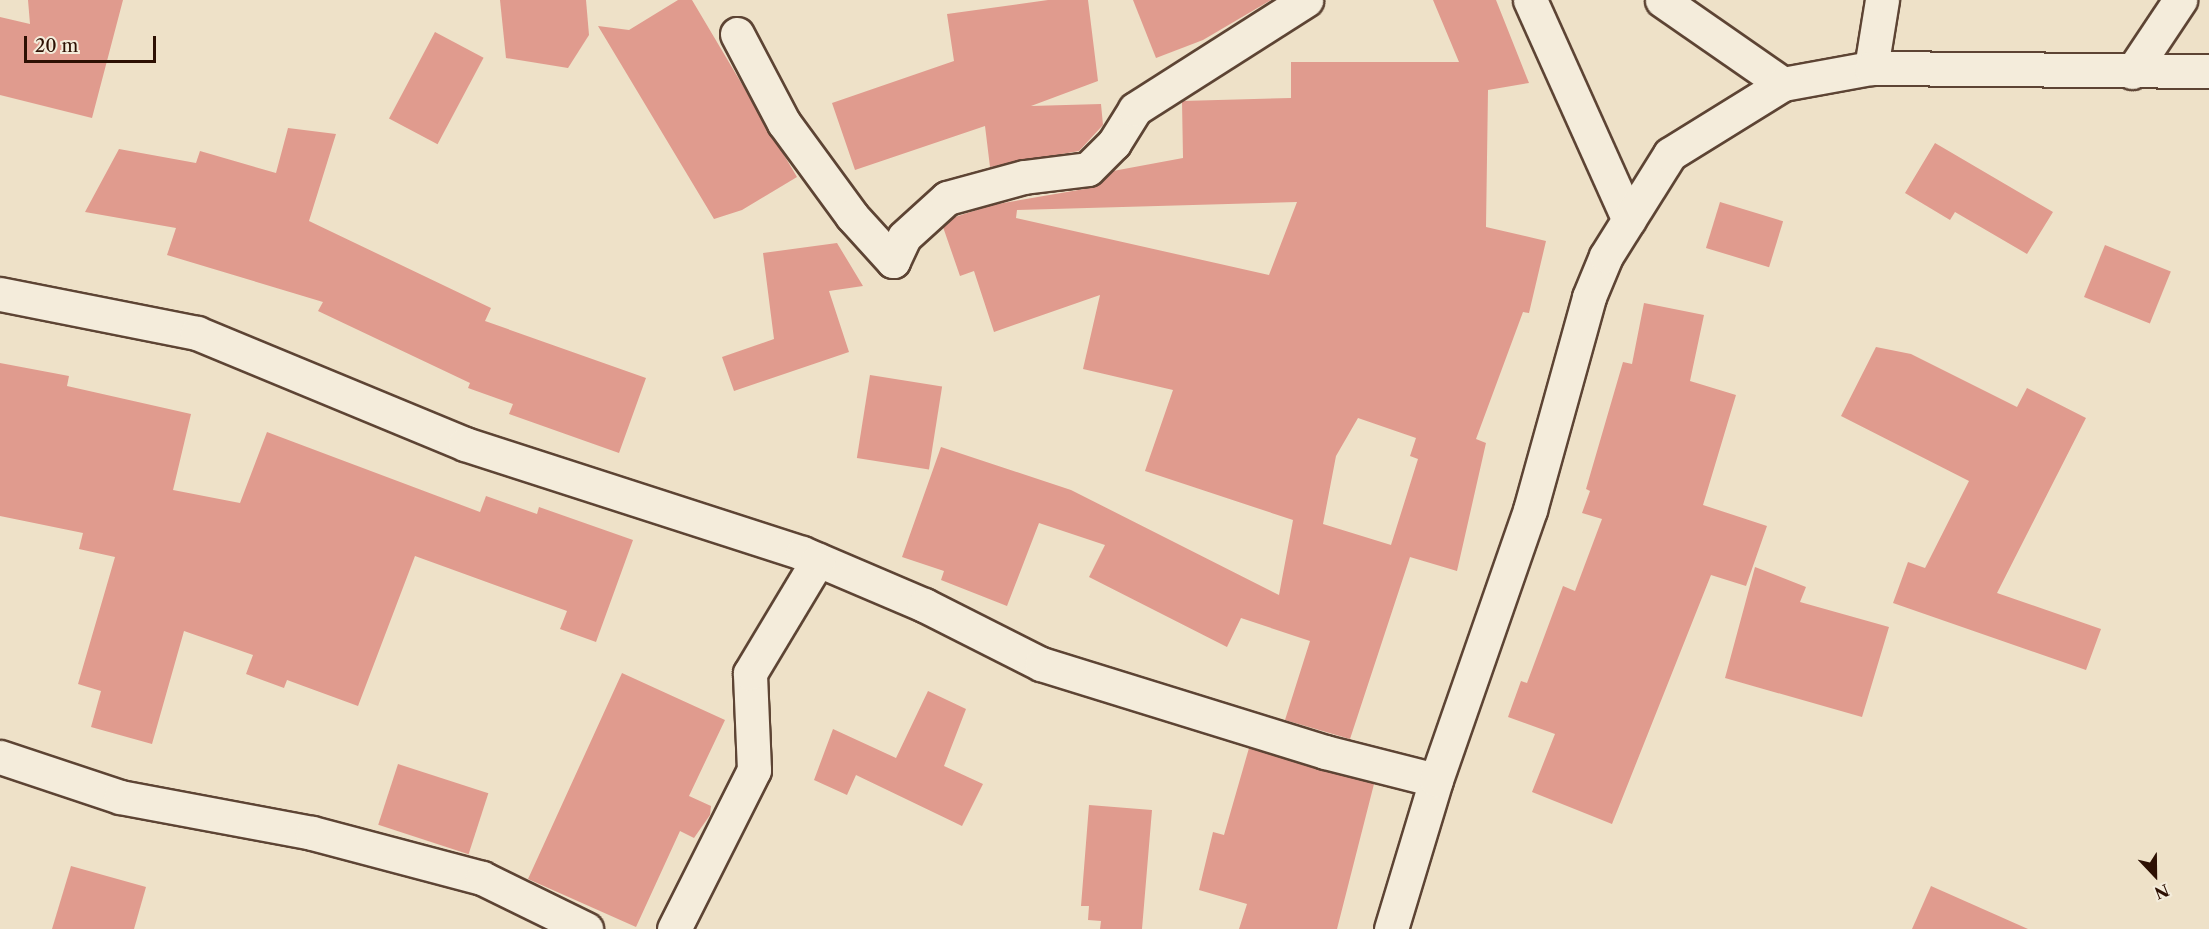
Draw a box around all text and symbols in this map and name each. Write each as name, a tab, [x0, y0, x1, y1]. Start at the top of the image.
scale bar	[27, 24, 159, 62]
text: 20 m	[35, 35, 78, 57]
north arrow	[2125, 845, 2185, 905]
text: N	[2152, 880, 2172, 904]

